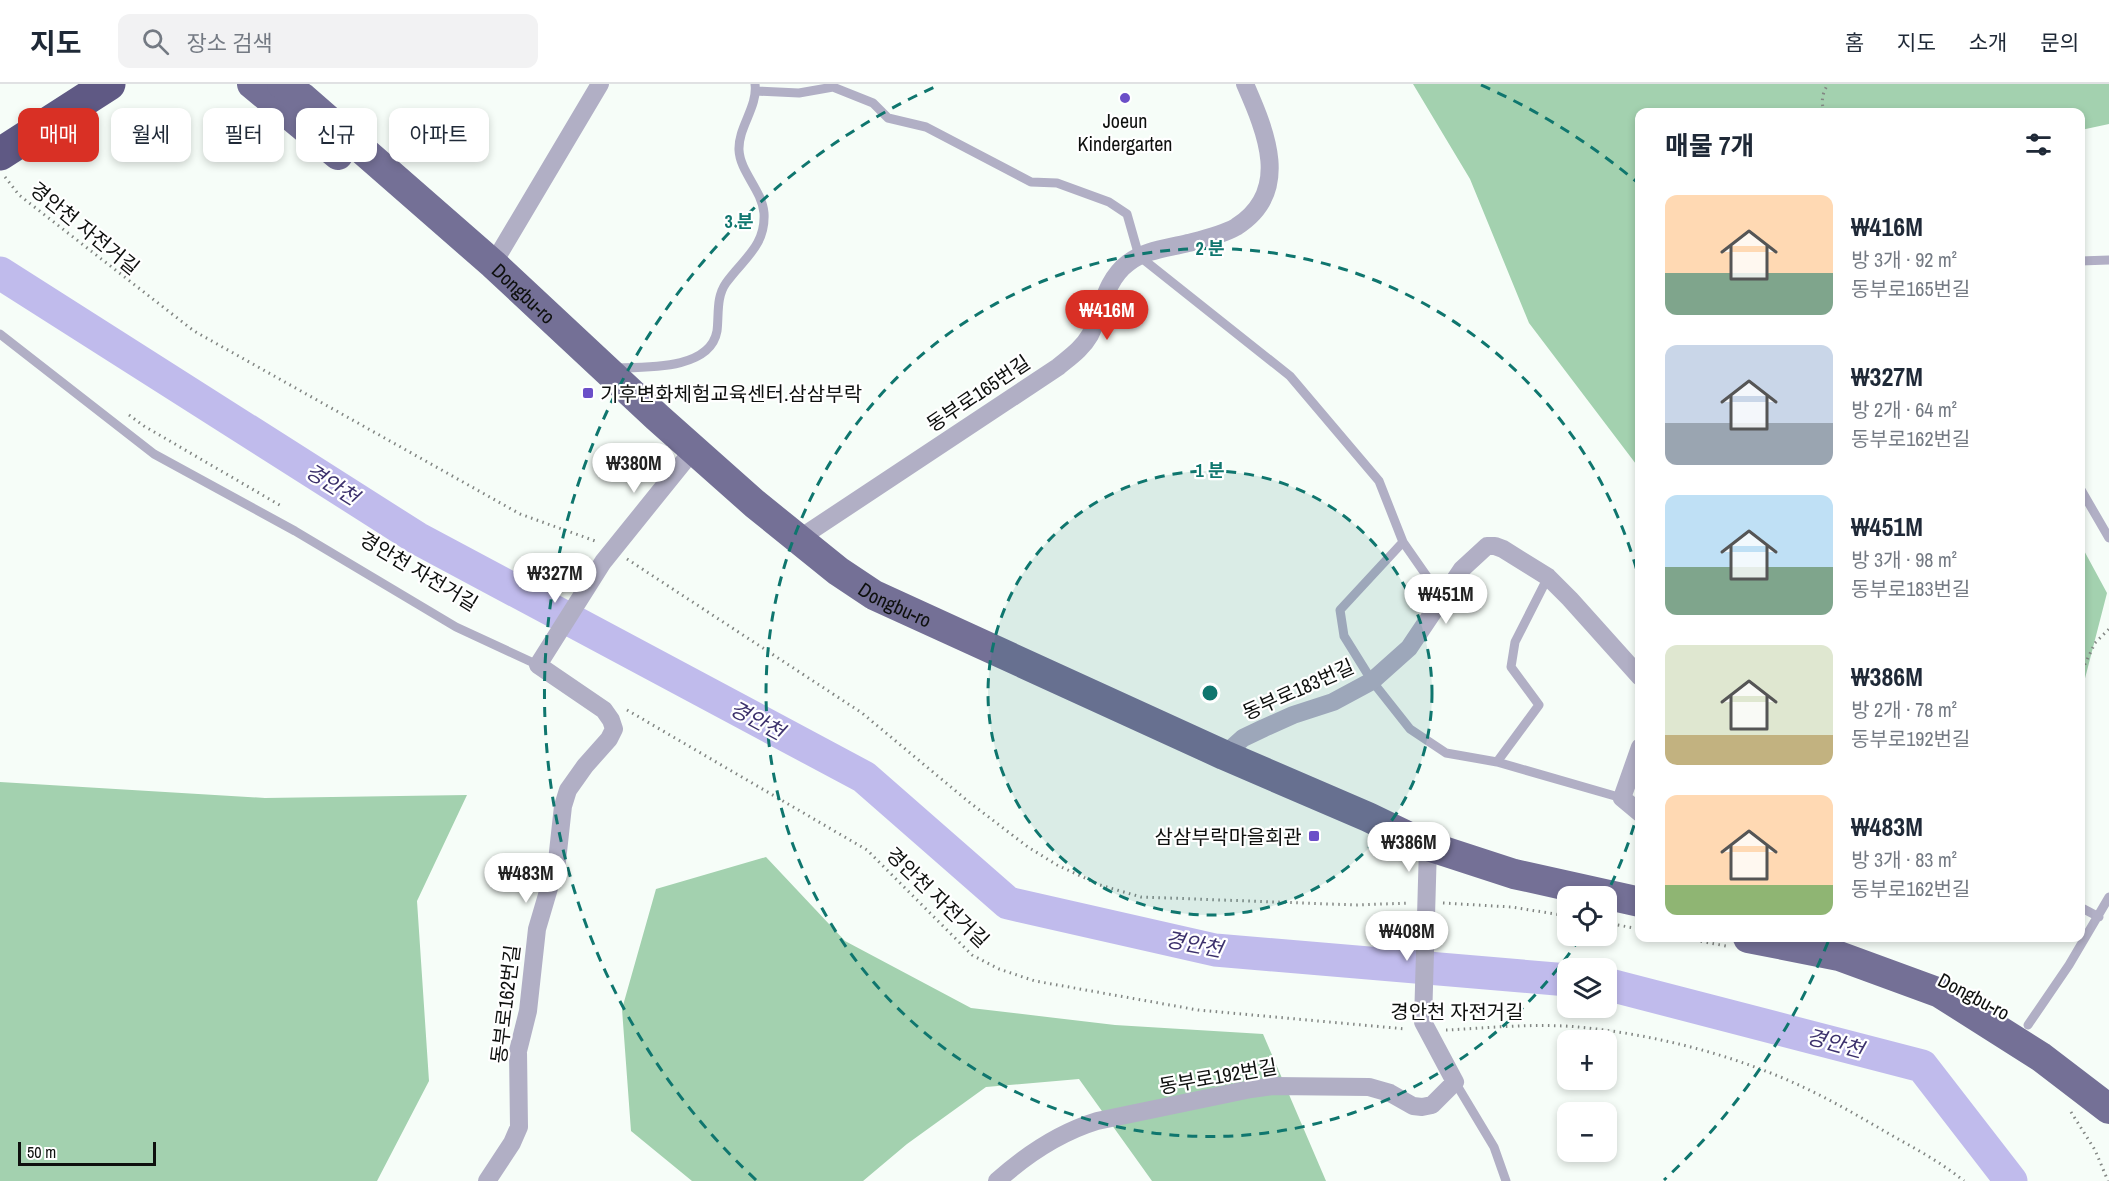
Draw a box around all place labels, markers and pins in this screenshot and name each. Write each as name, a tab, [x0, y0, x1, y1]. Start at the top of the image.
marker: Joeun Kindergarten	[1118, 91, 1132, 105]
place label: Joeun Kindergarten	[1078, 107, 1172, 157]
pin: ₩416M	[1065, 290, 1149, 341]
place label: 기후변화체험교육센터.삼삼부락	[600, 380, 862, 407]
marker: 기후변화체험교육센터.삼삼부락	[581, 386, 595, 400]
pin: ₩380M	[592, 443, 676, 494]
pin: ₩327M	[513, 553, 597, 604]
pin: ₩451M	[1404, 574, 1488, 625]
centre of rings	[1200, 683, 1220, 703]
pin: ₩386M	[1367, 822, 1451, 873]
place label: 삼삼부락마을회관	[1155, 823, 1302, 850]
marker: 삼삼부락마을회관	[1307, 829, 1321, 843]
pin: ₩483M	[484, 853, 568, 904]
pin: ₩408M	[1365, 911, 1449, 962]

